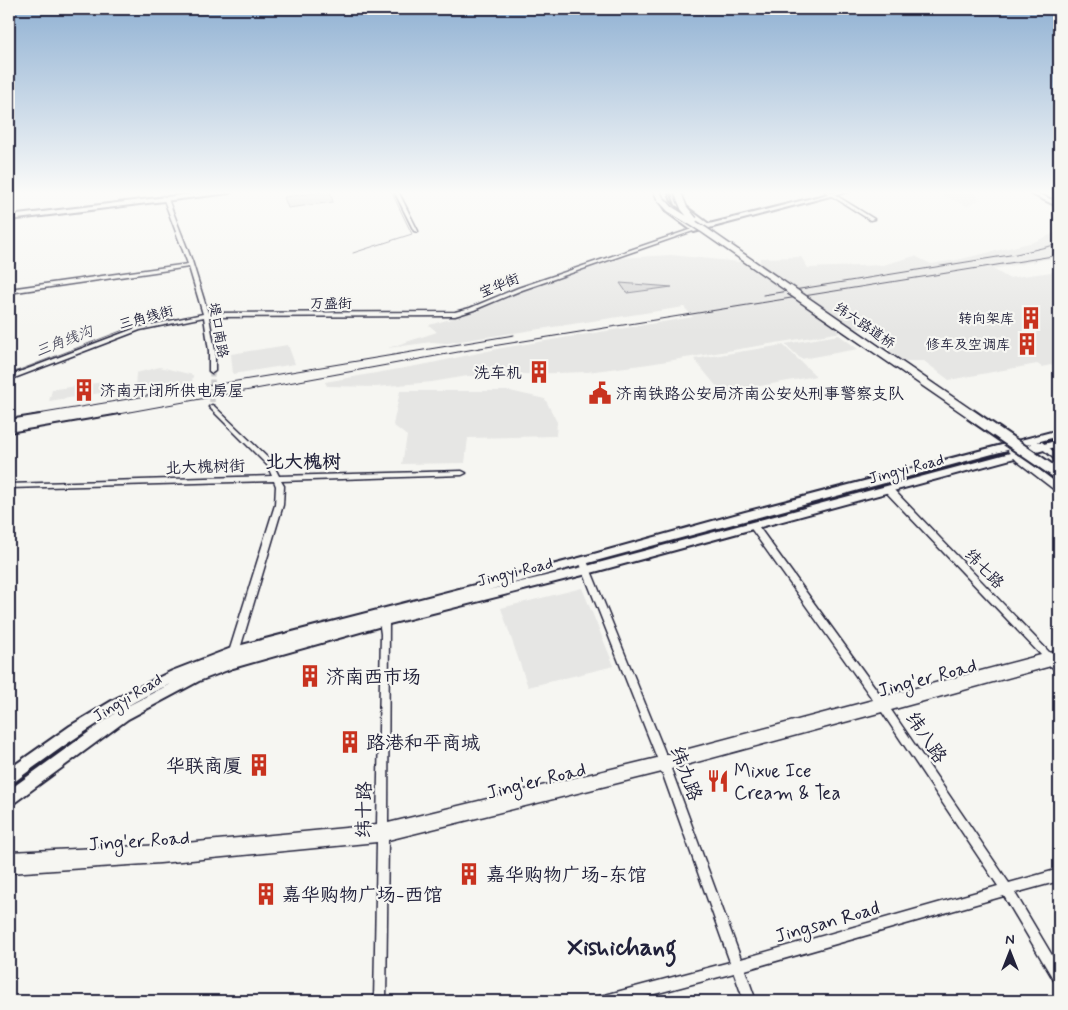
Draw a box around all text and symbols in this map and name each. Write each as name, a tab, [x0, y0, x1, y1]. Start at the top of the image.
street label: 宝华街	[477, 270, 522, 302]
street label: 万盛街	[310, 295, 352, 313]
street label: 纬六路道桥	[830, 299, 898, 353]
street label: 堤口南路	[204, 301, 232, 359]
street label: 三角线街	[117, 302, 176, 334]
building icon: 转向架库	[1018, 305, 1044, 331]
place label: 转向架库	[958, 310, 1014, 328]
water label: 三角线沟	[33, 321, 98, 362]
building icon: 修车及空调库	[1014, 331, 1040, 357]
place label: 修车及空调库	[926, 336, 1010, 354]
building icon: 洗车机	[526, 359, 552, 385]
place label: 洗车机	[474, 363, 522, 384]
building icon: 济南开闭所供电房屋	[71, 377, 97, 403]
public building icon: 济南铁路公安局济南公安处刑事警察支队	[587, 380, 613, 406]
place label: 济南开闭所供电房屋	[100, 381, 244, 402]
place label: 济南铁路公安局济南公安处刑事警察支队	[616, 384, 904, 405]
street label: Jingyi Road	[866, 449, 947, 491]
district label: 北大槐树	[265, 450, 341, 475]
street label: 北大槐树街	[165, 456, 245, 479]
street label: 纬七路	[960, 544, 1008, 594]
street label: Jingyi Road	[475, 553, 556, 593]
street label: Jing'er Road	[875, 653, 980, 706]
building icon: 济南西市场	[297, 663, 323, 689]
place label: 济南西市场	[326, 665, 421, 690]
street label: Jingyi Road	[89, 669, 167, 728]
street label: 纬八路	[899, 707, 952, 768]
building icon: 路港和平商城	[337, 729, 363, 755]
place label: 路港和平商城	[366, 731, 480, 756]
street label: 纬九路	[664, 742, 707, 805]
building icon: 华联商厦	[246, 752, 272, 778]
place label: 华联商厦	[166, 754, 242, 779]
street label: Jing'er Road	[484, 757, 589, 808]
place label: Mixue Ice Cream & Tea	[734, 759, 841, 806]
restaurant icon: Mixue Ice Cream & Tea	[705, 768, 731, 794]
street label: 纬十路	[352, 781, 377, 839]
street label: Jing'er Road	[88, 825, 191, 860]
building icon: 嘉华购物广场-东馆	[456, 861, 482, 887]
place label: 嘉华购物广场-东馆	[486, 863, 647, 888]
building icon: 嘉华购物广场-西馆	[253, 881, 279, 907]
place label: 嘉华购物广场-西馆	[282, 883, 443, 908]
street label: Jingsan Road	[772, 896, 883, 951]
north arrow	[986, 928, 1036, 978]
text: N	[1005, 931, 1015, 949]
district label: Xishichang	[567, 932, 677, 967]

